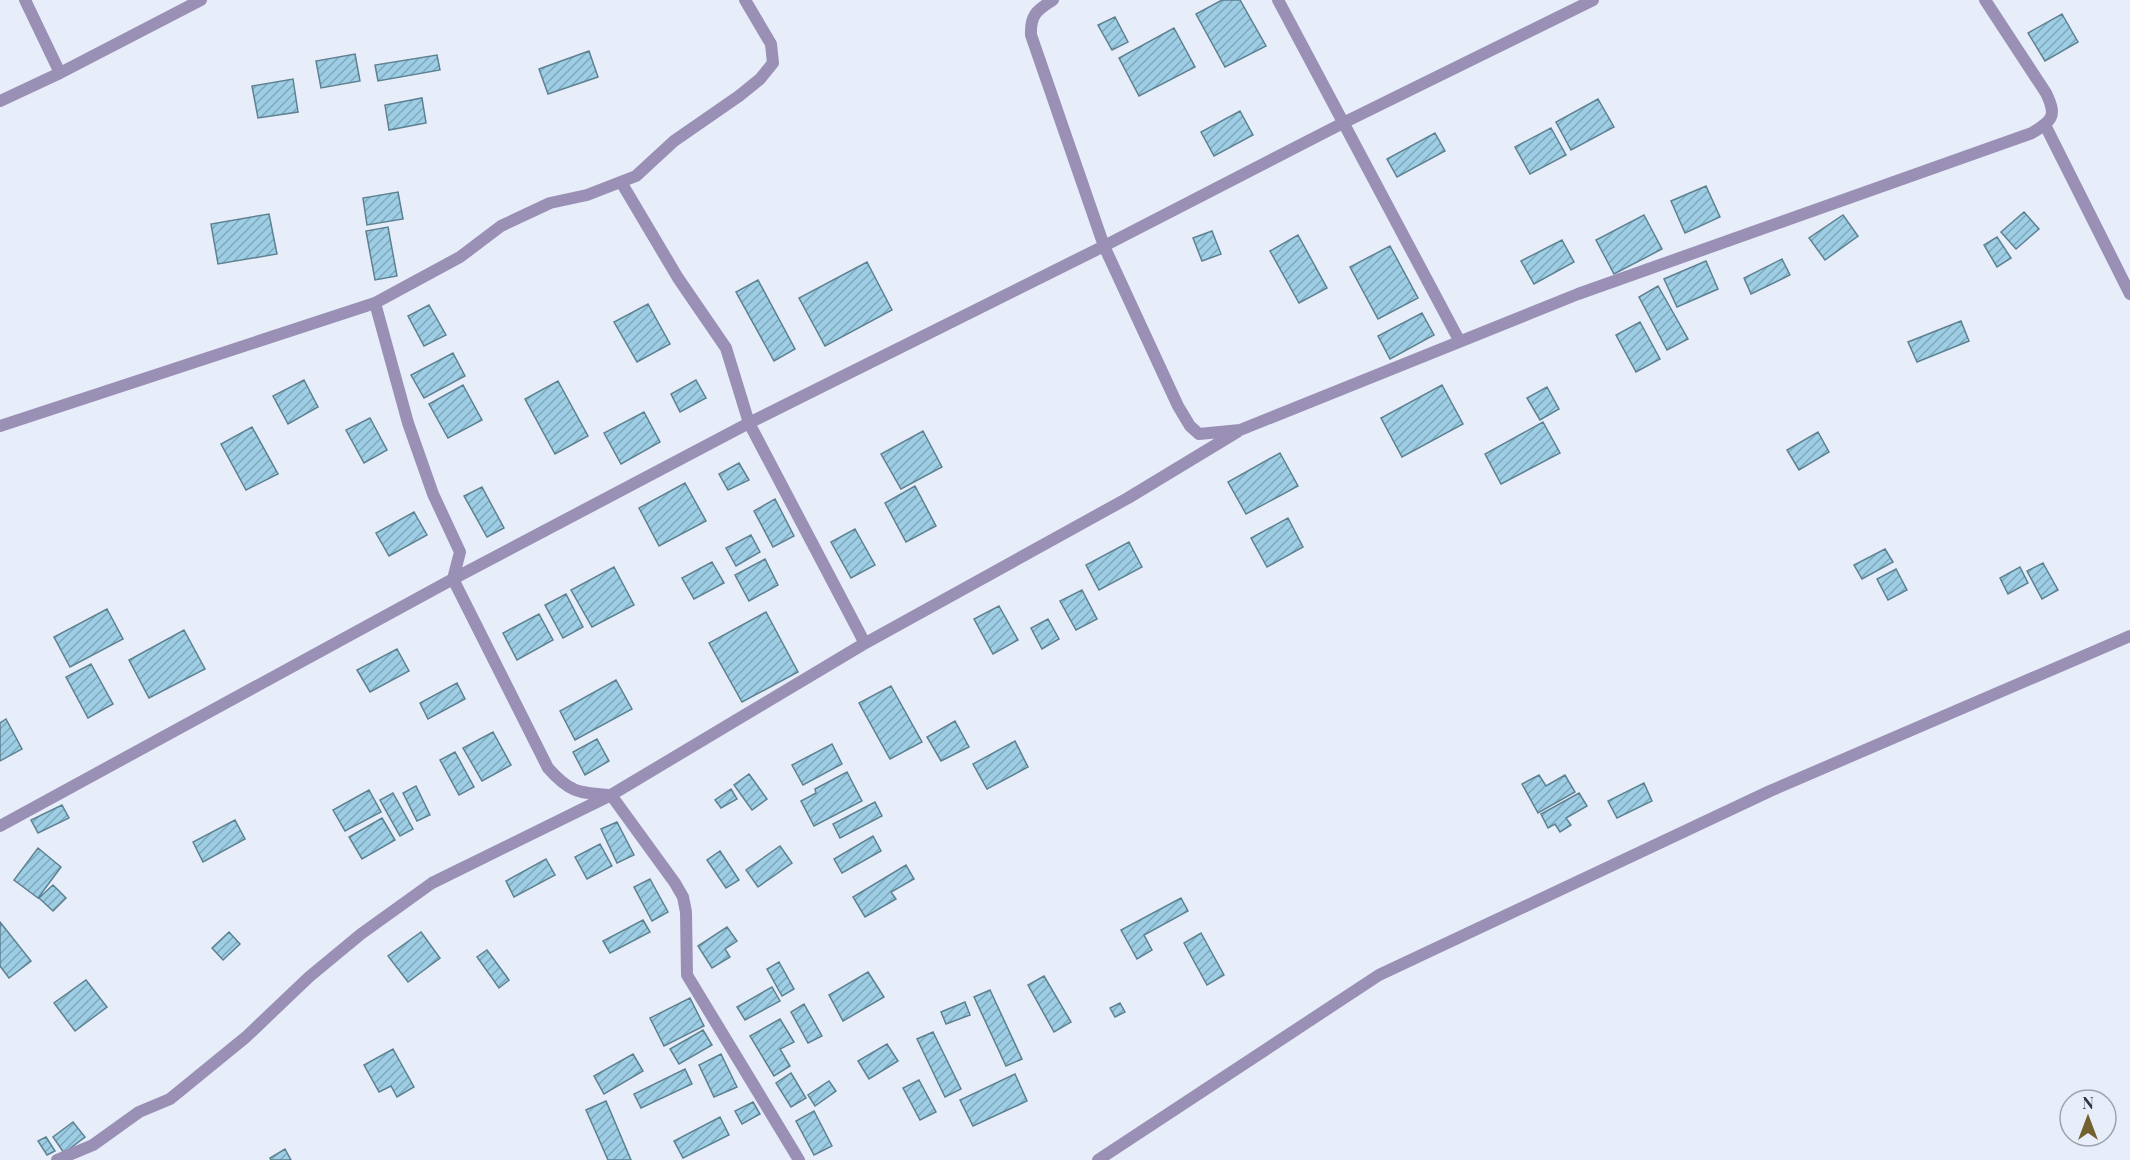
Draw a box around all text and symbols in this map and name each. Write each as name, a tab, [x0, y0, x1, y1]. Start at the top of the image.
north arrow	[2058, 1088, 2118, 1148]
text: N	[2082, 1092, 2094, 1113]

